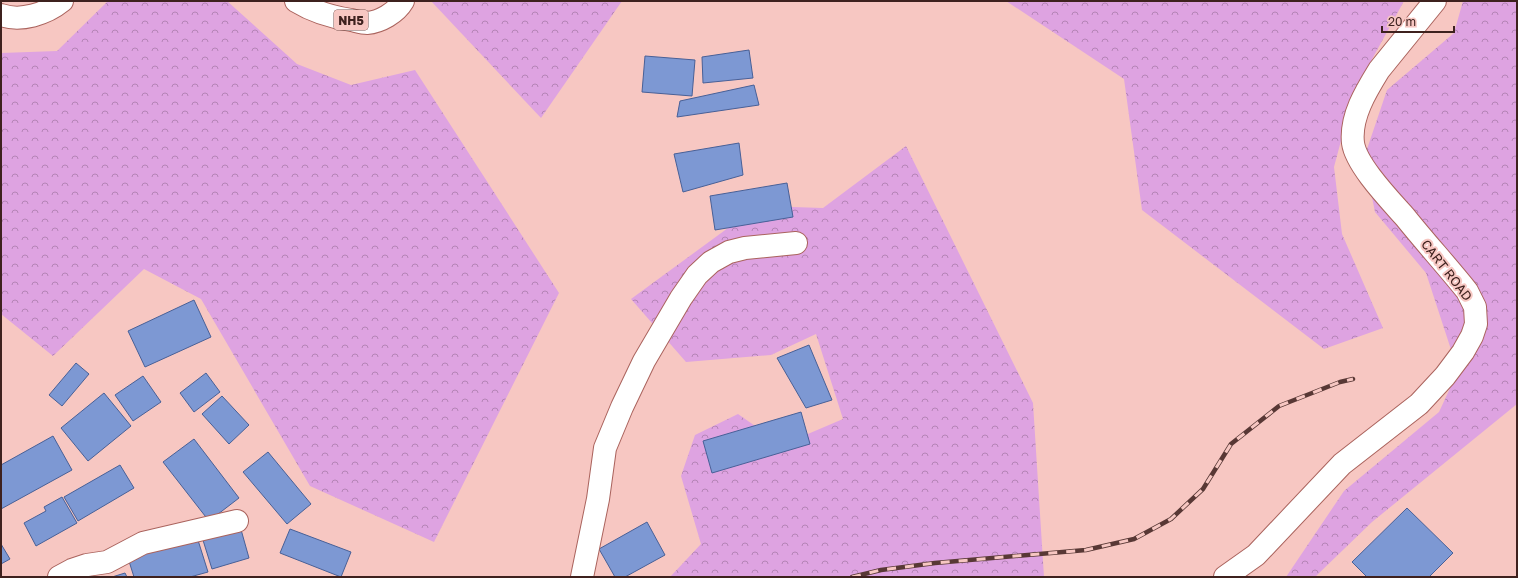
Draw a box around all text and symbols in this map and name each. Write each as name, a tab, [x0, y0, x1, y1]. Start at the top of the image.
scale bar	[1382, 8, 1454, 34]
road number: NH5	[334, 10, 368, 30]
text: 20 m	[1388, 14, 1416, 29]
street label: CART ROAD	[1418, 236, 1476, 304]

